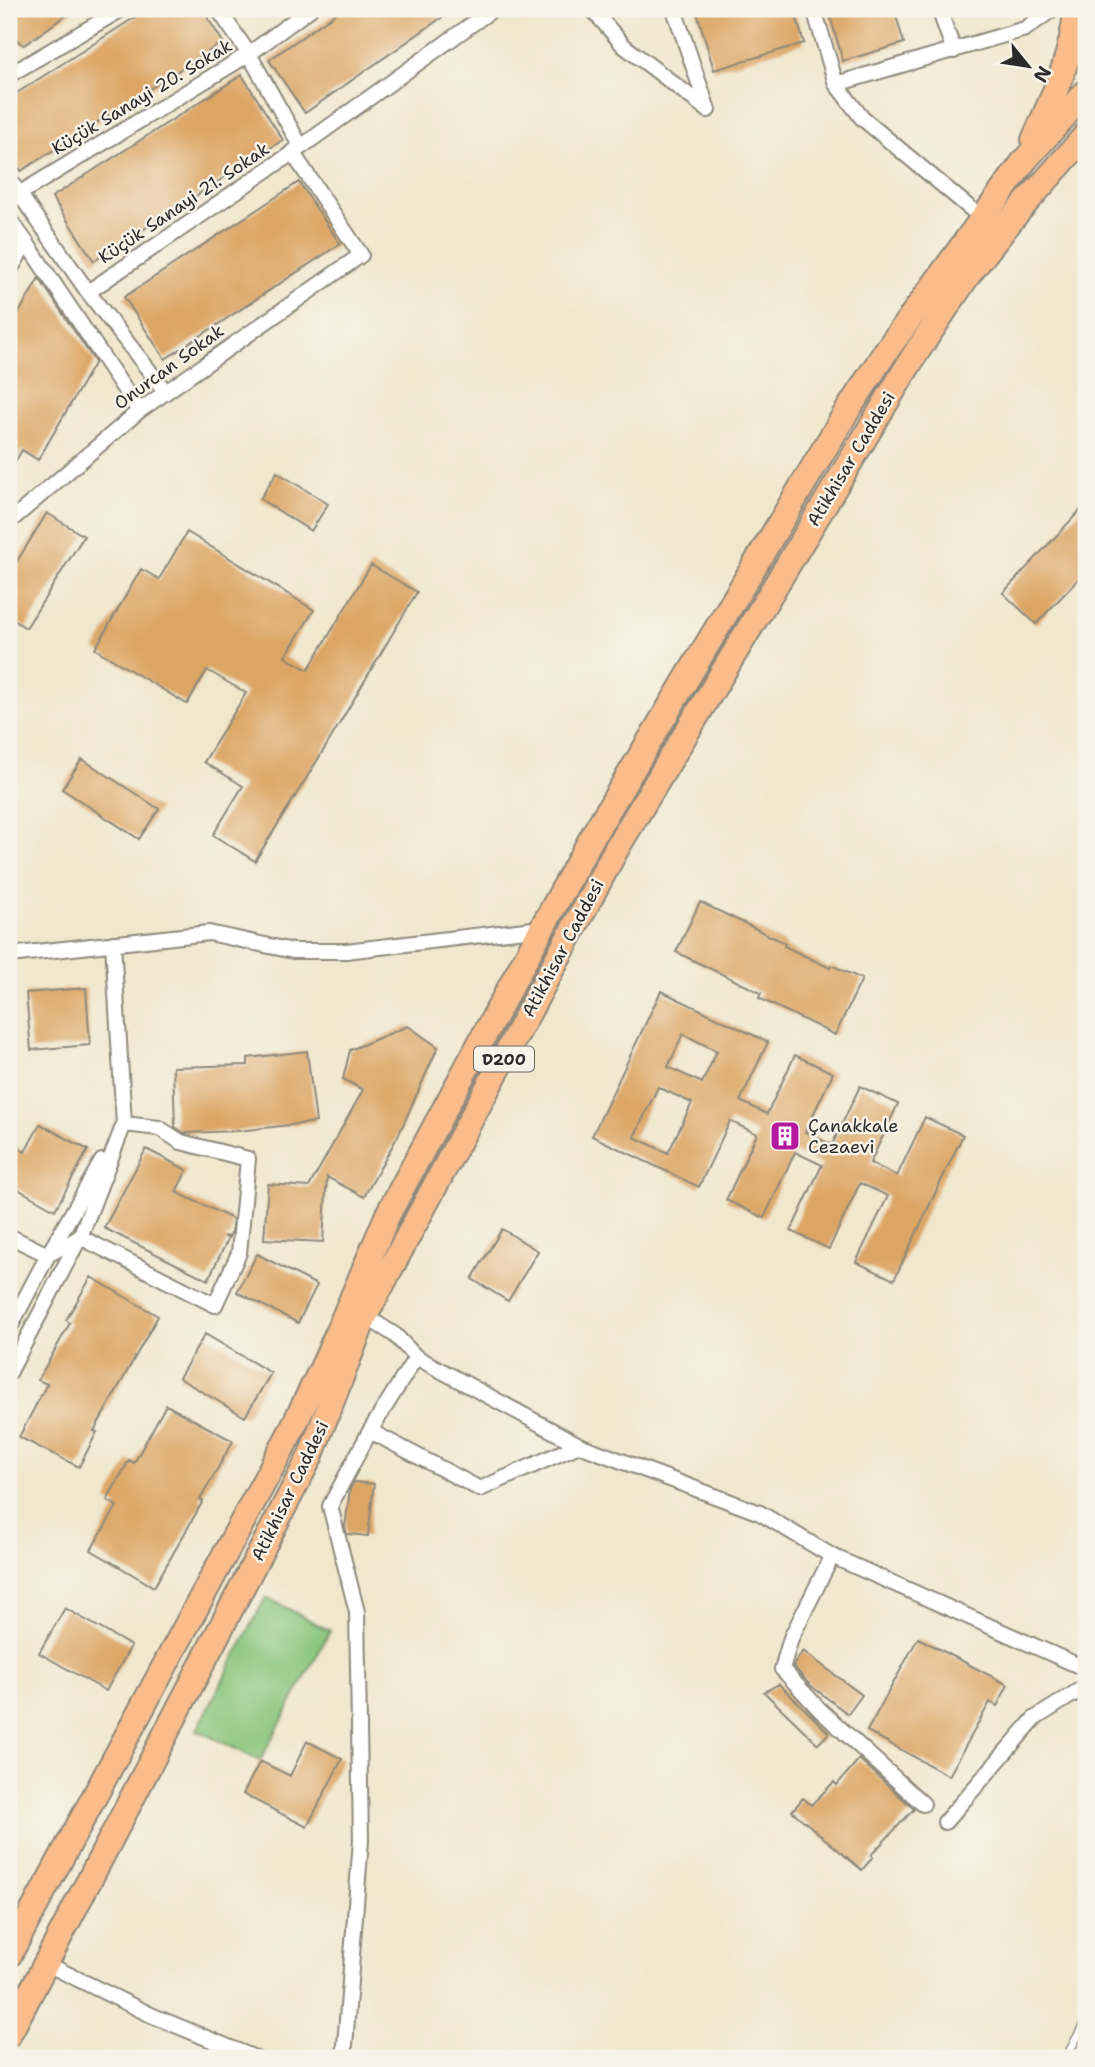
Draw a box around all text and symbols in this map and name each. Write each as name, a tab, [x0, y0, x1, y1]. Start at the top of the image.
north arrow	[993, 32, 1064, 102]
street label: Küçük Sanayi 20. Sokak	[47, 34, 237, 160]
text: N	[1028, 61, 1057, 87]
street label: Küçük Sanayi 21. Sokak	[94, 137, 274, 269]
street label: Onurcan Sokak	[109, 319, 229, 415]
street label: Atikhisar Caddesi	[801, 387, 901, 531]
street label: Atikhisar Caddesi	[516, 875, 610, 1021]
road number: D200	[474, 1046, 534, 1072]
place label: Çanakkale Cezaevi	[808, 1114, 898, 1159]
building icon: Çanakkale Cezaevi	[768, 1119, 802, 1153]
street label: Atikhisar Caddesi	[246, 1417, 334, 1565]

